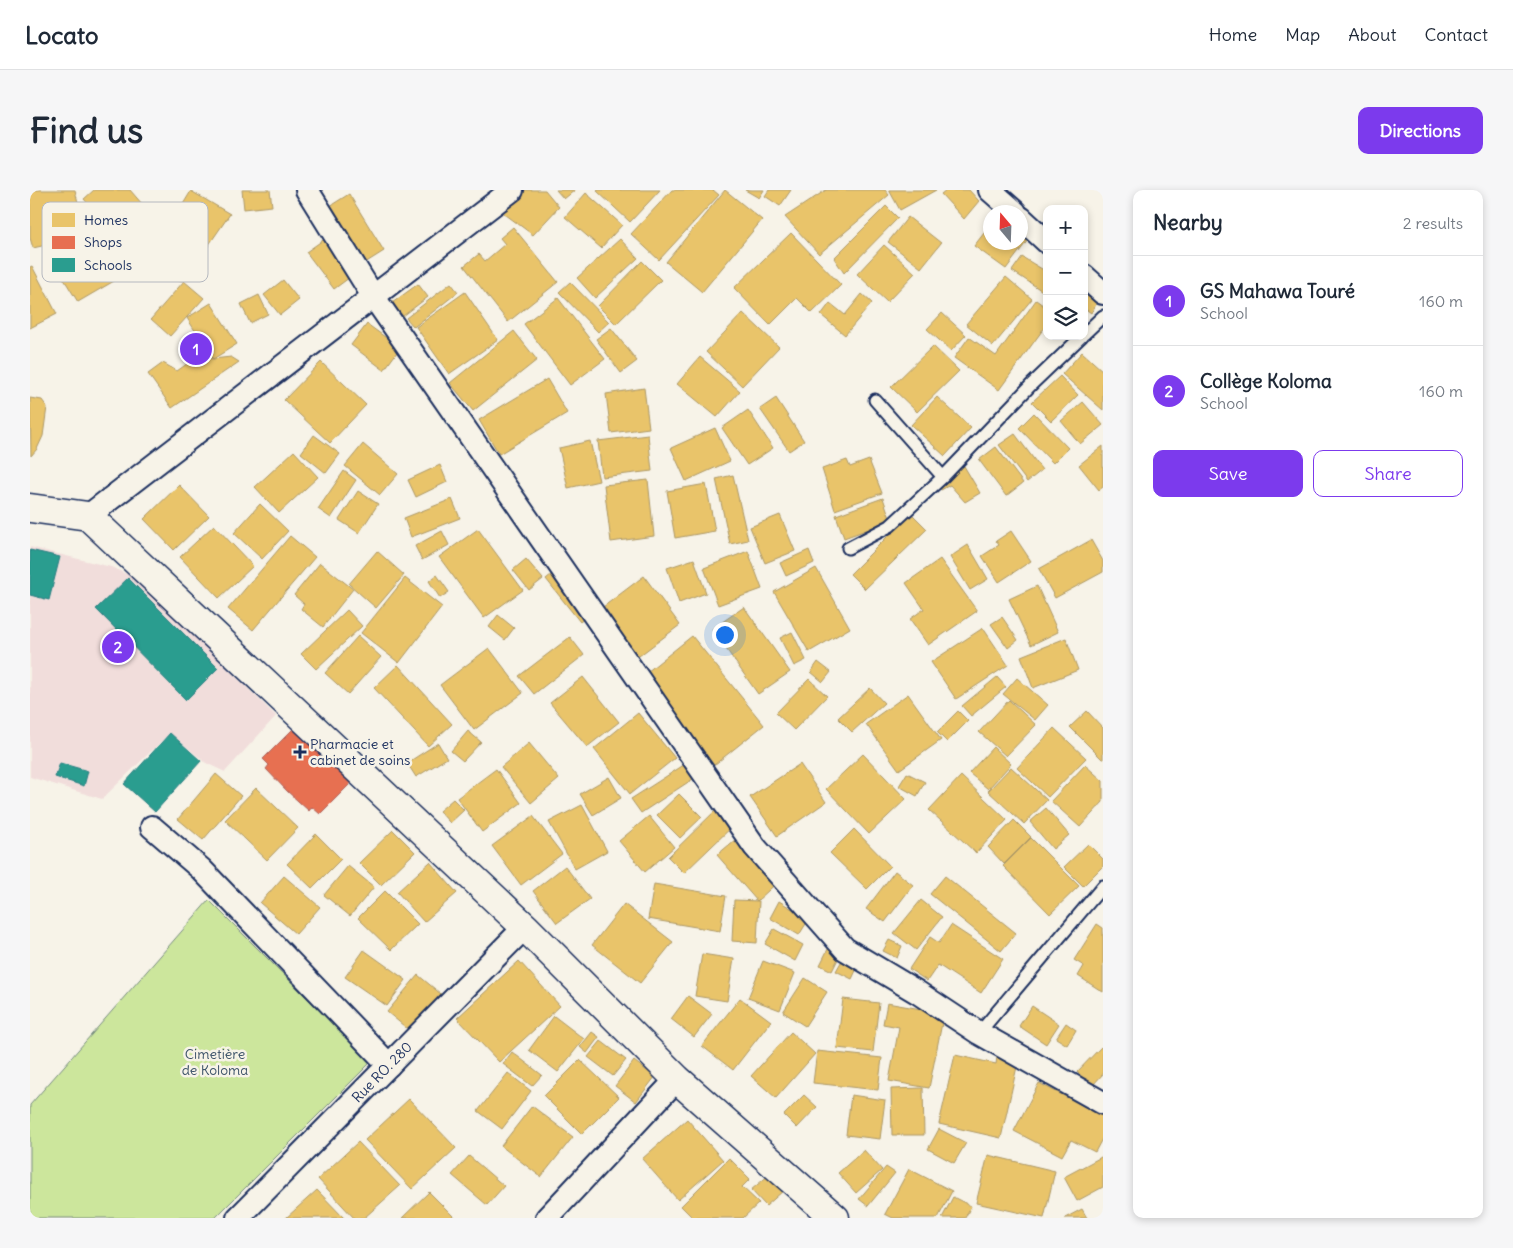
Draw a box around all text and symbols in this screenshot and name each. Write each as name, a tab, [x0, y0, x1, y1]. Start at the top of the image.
text: Locato	[25, 20, 99, 50]
text: Home	[1209, 23, 1257, 46]
text: Map	[1285, 23, 1320, 46]
text: About	[1348, 23, 1396, 46]
text: Contact	[1424, 23, 1488, 46]
button: Directions	[1358, 107, 1483, 154]
text: Find us	[30, 108, 143, 152]
legend	[42, 202, 208, 282]
north arrow	[983, 205, 1028, 250]
map controls	[1043, 205, 1088, 340]
button: +	[1043, 205, 1088, 250]
text: Nearby	[1153, 209, 1223, 236]
text: Homes	[84, 211, 128, 229]
text: 2 results	[1403, 213, 1463, 233]
text: Shops	[84, 233, 122, 251]
button: −	[1043, 250, 1088, 295]
text: Schools	[84, 256, 132, 274]
text: GS Mahawa Touré	[1200, 279, 1355, 303]
text: 1	[1166, 291, 1172, 311]
text: 160 m	[1419, 291, 1463, 311]
button: layers	[1043, 295, 1088, 340]
text: School	[1200, 303, 1248, 323]
pin: 1	[180, 330, 212, 368]
text: Collège Koloma	[1200, 369, 1332, 393]
text: 2	[1165, 381, 1173, 401]
text: 160 m	[1419, 381, 1463, 401]
text: School	[1200, 393, 1248, 413]
button: Save	[1153, 450, 1303, 497]
button: Share	[1313, 450, 1463, 497]
your location	[712, 622, 738, 648]
pin: 2	[102, 628, 134, 666]
place label: Pharmacie et cabinet de soins	[310, 735, 410, 769]
marker: Pharmacie et cabinet de soins	[294, 746, 306, 758]
street label: Rue RO. 280	[348, 1038, 416, 1106]
park label: Cimetière de Koloma	[182, 1045, 248, 1079]

